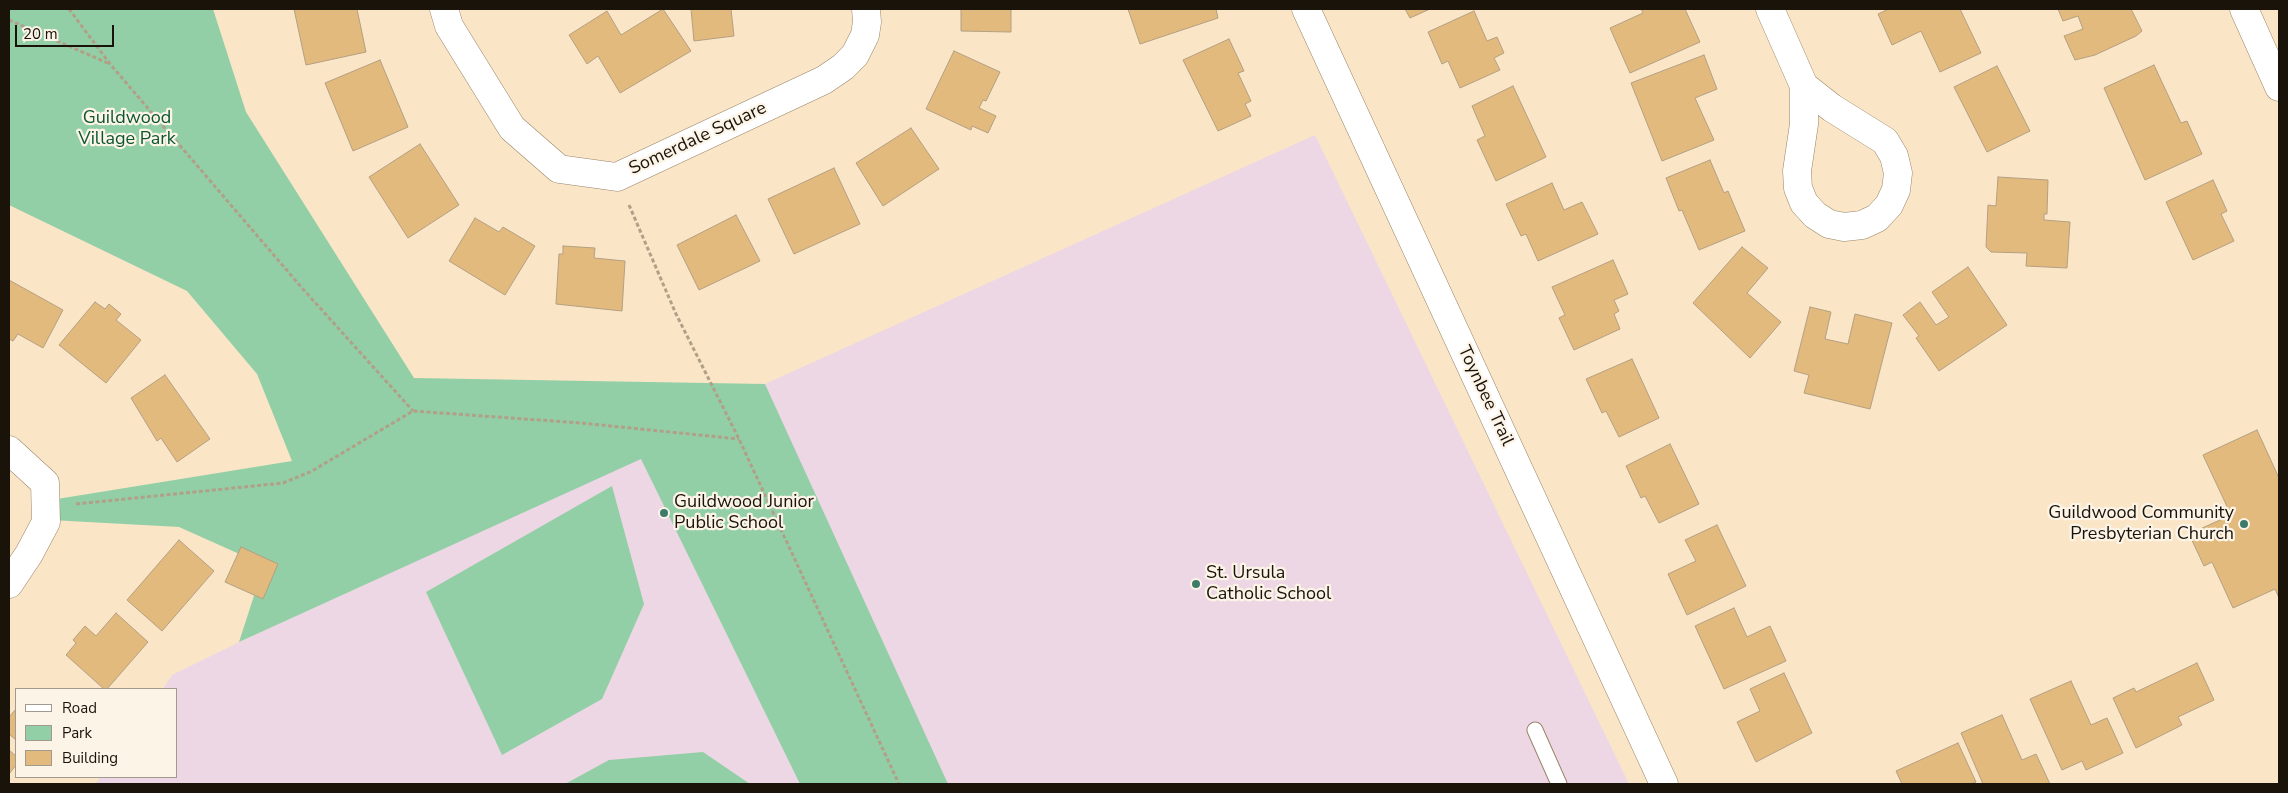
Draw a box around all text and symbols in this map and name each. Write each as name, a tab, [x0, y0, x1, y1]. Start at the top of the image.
scale bar	[18, 15, 116, 47]
text: 20 m	[23, 24, 58, 44]
street label: Somerdale Square	[626, 98, 770, 180]
park label: Guildwood Village Park	[78, 108, 176, 150]
street label: Toynbee Trail	[1452, 343, 1518, 449]
place label: Guildwood Junior Public School	[674, 492, 814, 534]
place label: Guildwood Community Presbyterian Church	[2048, 503, 2234, 546]
marker: Guildwood Junior Public School	[658, 507, 670, 519]
marker: Guildwood Community Presbyterian Church	[2238, 518, 2250, 530]
place label: St. Ursula Catholic School	[1206, 563, 1331, 606]
marker: St. Ursula Catholic School	[1190, 578, 1202, 590]
legend	[15, 688, 178, 778]
text: Road	[62, 698, 97, 718]
text: Park	[62, 723, 92, 743]
text: Building	[62, 748, 118, 768]

